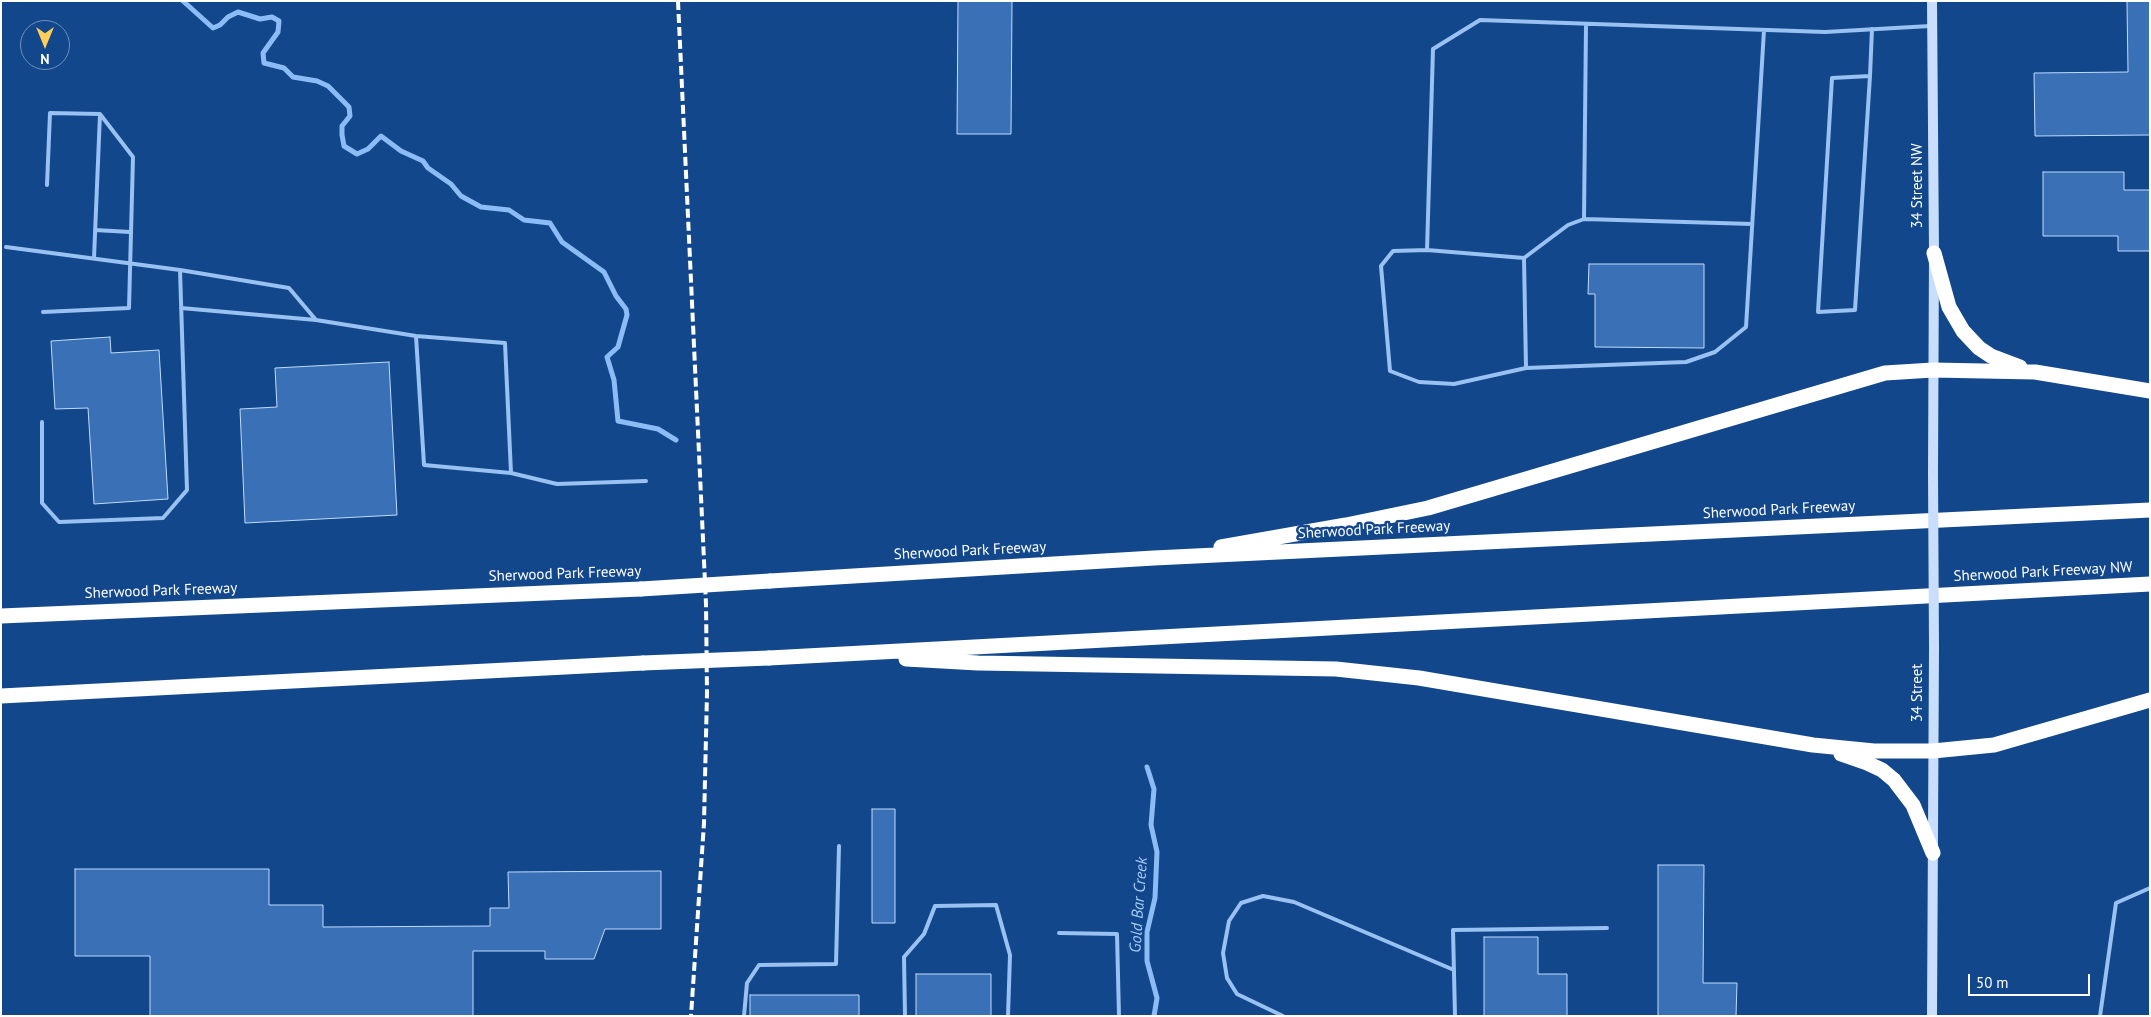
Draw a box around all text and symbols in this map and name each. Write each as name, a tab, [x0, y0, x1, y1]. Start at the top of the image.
north arrow	[20, 20, 70, 70]
text: N	[40, 50, 50, 68]
street label: 34 Street NW	[1909, 143, 1927, 229]
street label: Sherwood Park Freeway	[1702, 497, 1856, 523]
street label: Sherwood Park Freeway	[1297, 517, 1451, 543]
street label: Sherwood Park Freeway	[893, 538, 1047, 564]
street label: Sherwood Park Freeway NW	[1953, 558, 2133, 586]
street label: Sherwood Park Freeway	[488, 562, 642, 586]
street label: Sherwood Park Freeway	[84, 579, 238, 603]
street label: 34 Street	[1909, 664, 1927, 722]
water label: Gold Bar Creek	[1126, 857, 1152, 953]
scale bar	[1971, 964, 2094, 996]
text: 50 m	[1976, 973, 2009, 992]

